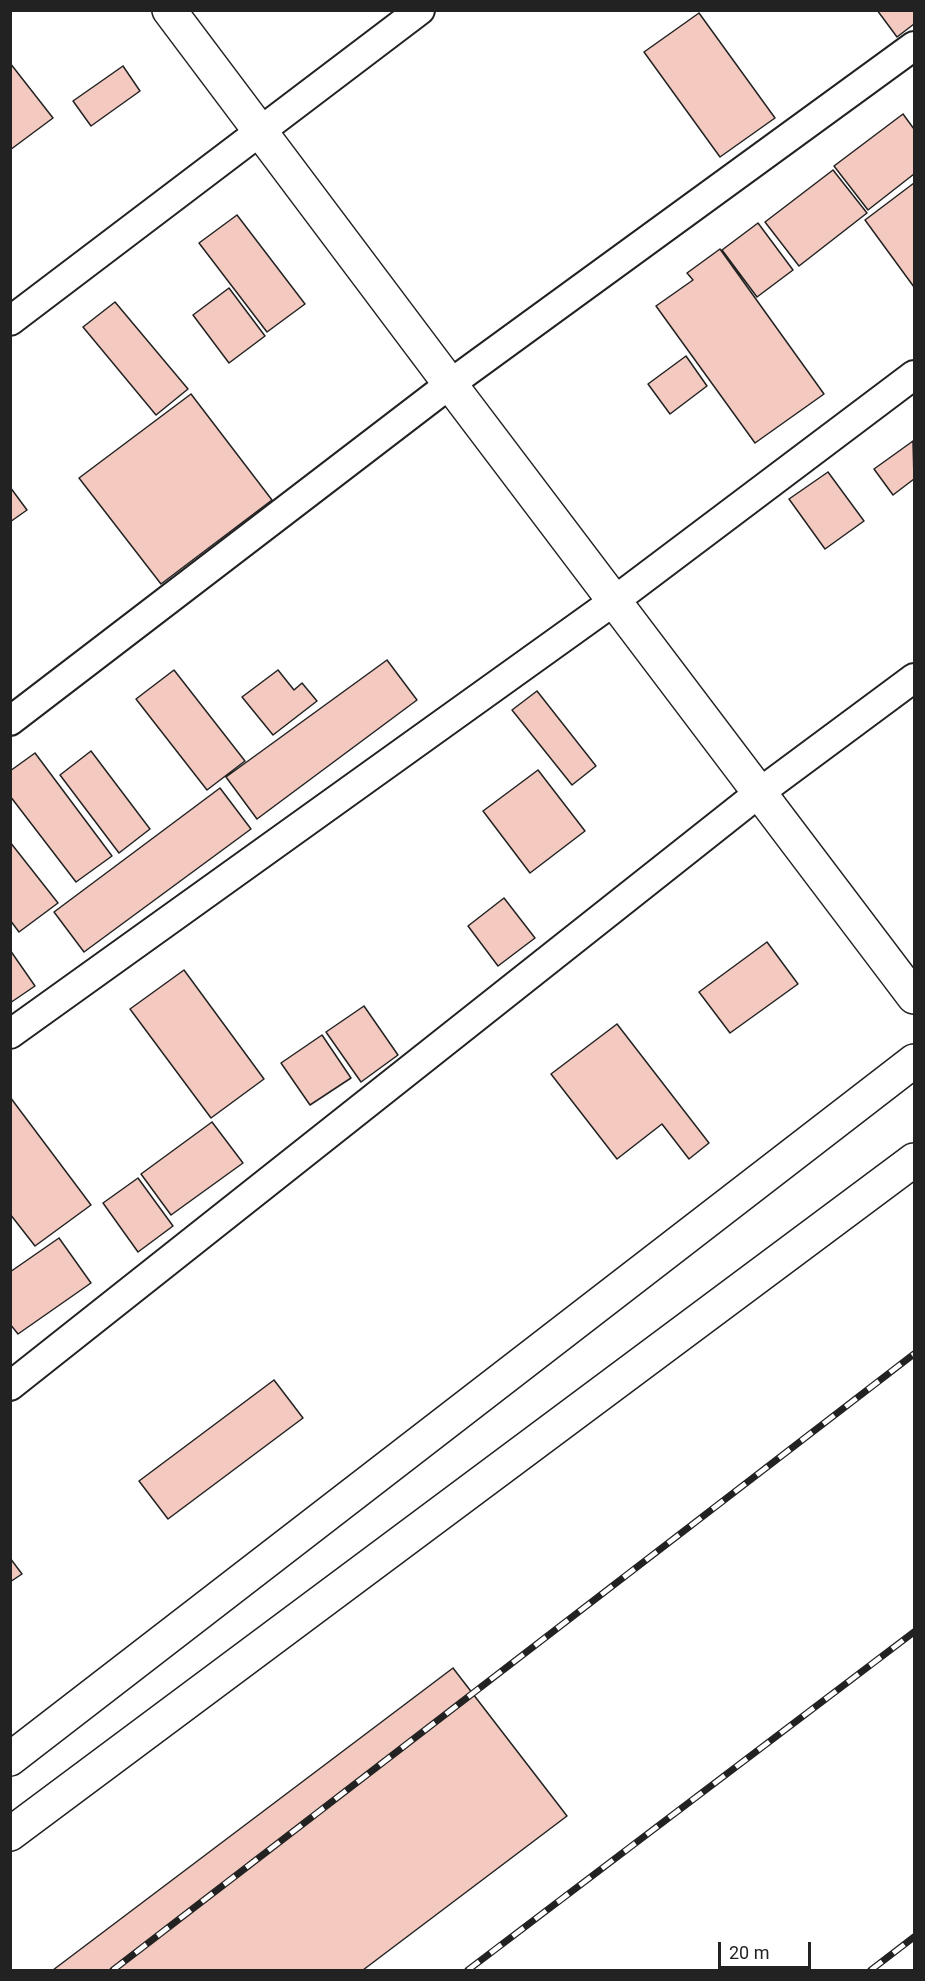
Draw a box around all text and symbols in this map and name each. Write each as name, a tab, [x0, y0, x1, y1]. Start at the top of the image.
scale bar	[721, 1930, 814, 1968]
text: 20 m	[729, 1942, 769, 1963]

